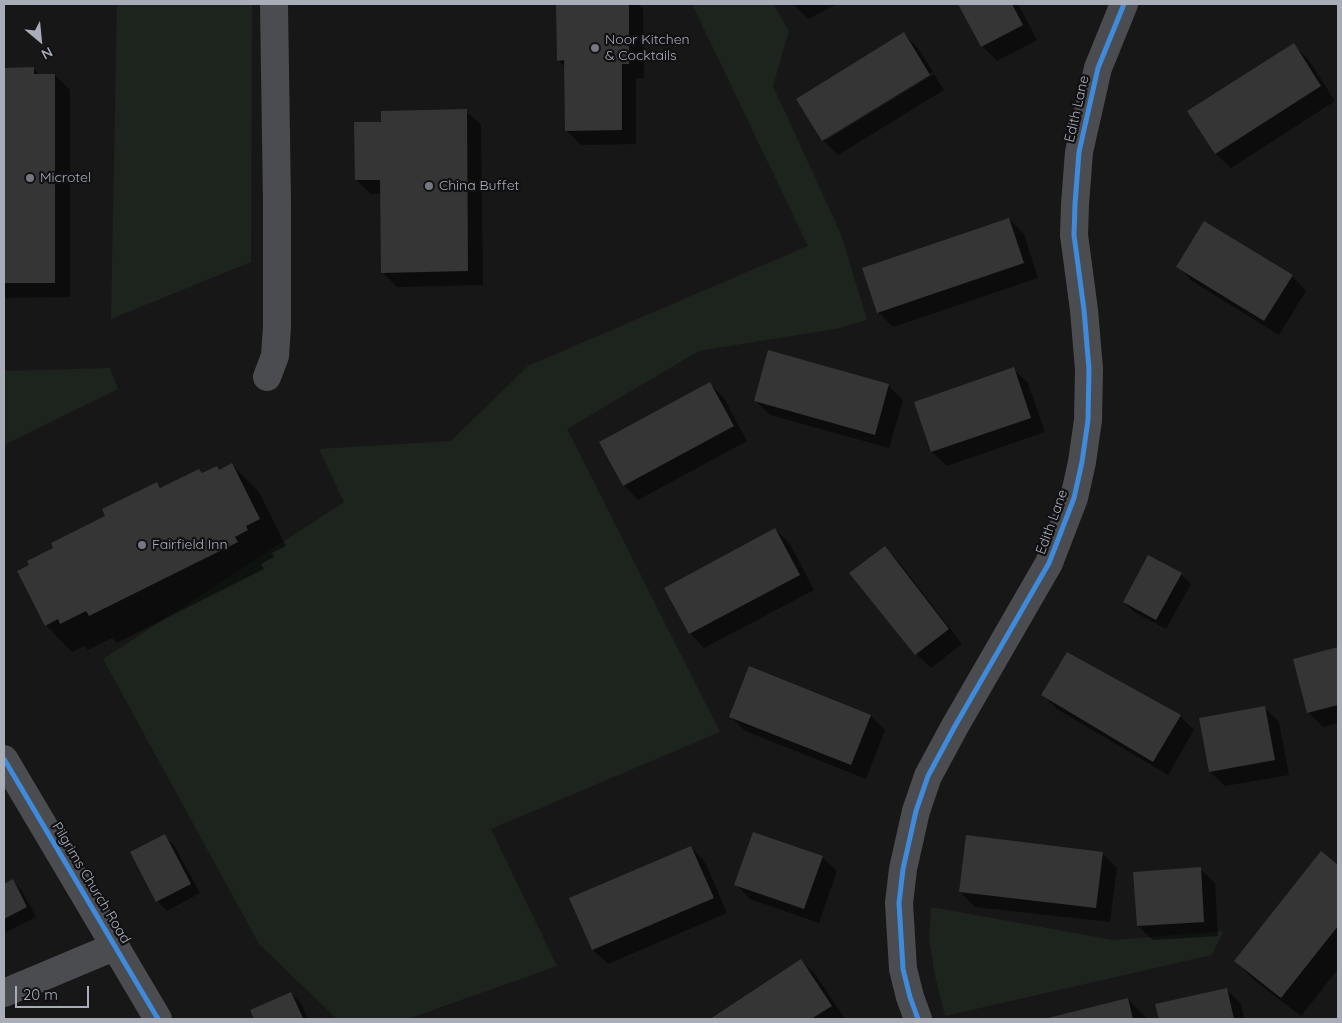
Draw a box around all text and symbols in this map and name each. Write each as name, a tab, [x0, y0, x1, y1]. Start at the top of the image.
north arrow	[15, 15, 65, 65]
place label: Noor Kitchen & Cocktails	[605, 32, 690, 64]
marker: Noor Kitchen & Cocktails	[589, 42, 601, 54]
text: N	[38, 43, 56, 64]
street label: Edith Lane	[1061, 74, 1093, 144]
place label: Microtel	[40, 170, 91, 186]
marker: Microtel	[24, 172, 36, 184]
place label: China Buffet	[439, 178, 519, 194]
marker: China Buffet	[423, 180, 435, 192]
street label: Edith Lane	[1033, 487, 1071, 557]
place label: Fairfield Inn	[152, 537, 228, 553]
marker: Fairfield Inn	[136, 539, 148, 551]
street label: Pilgrims Church Road	[48, 819, 134, 947]
scale bar	[18, 976, 91, 1008]
text: 20 m	[23, 985, 58, 1004]

